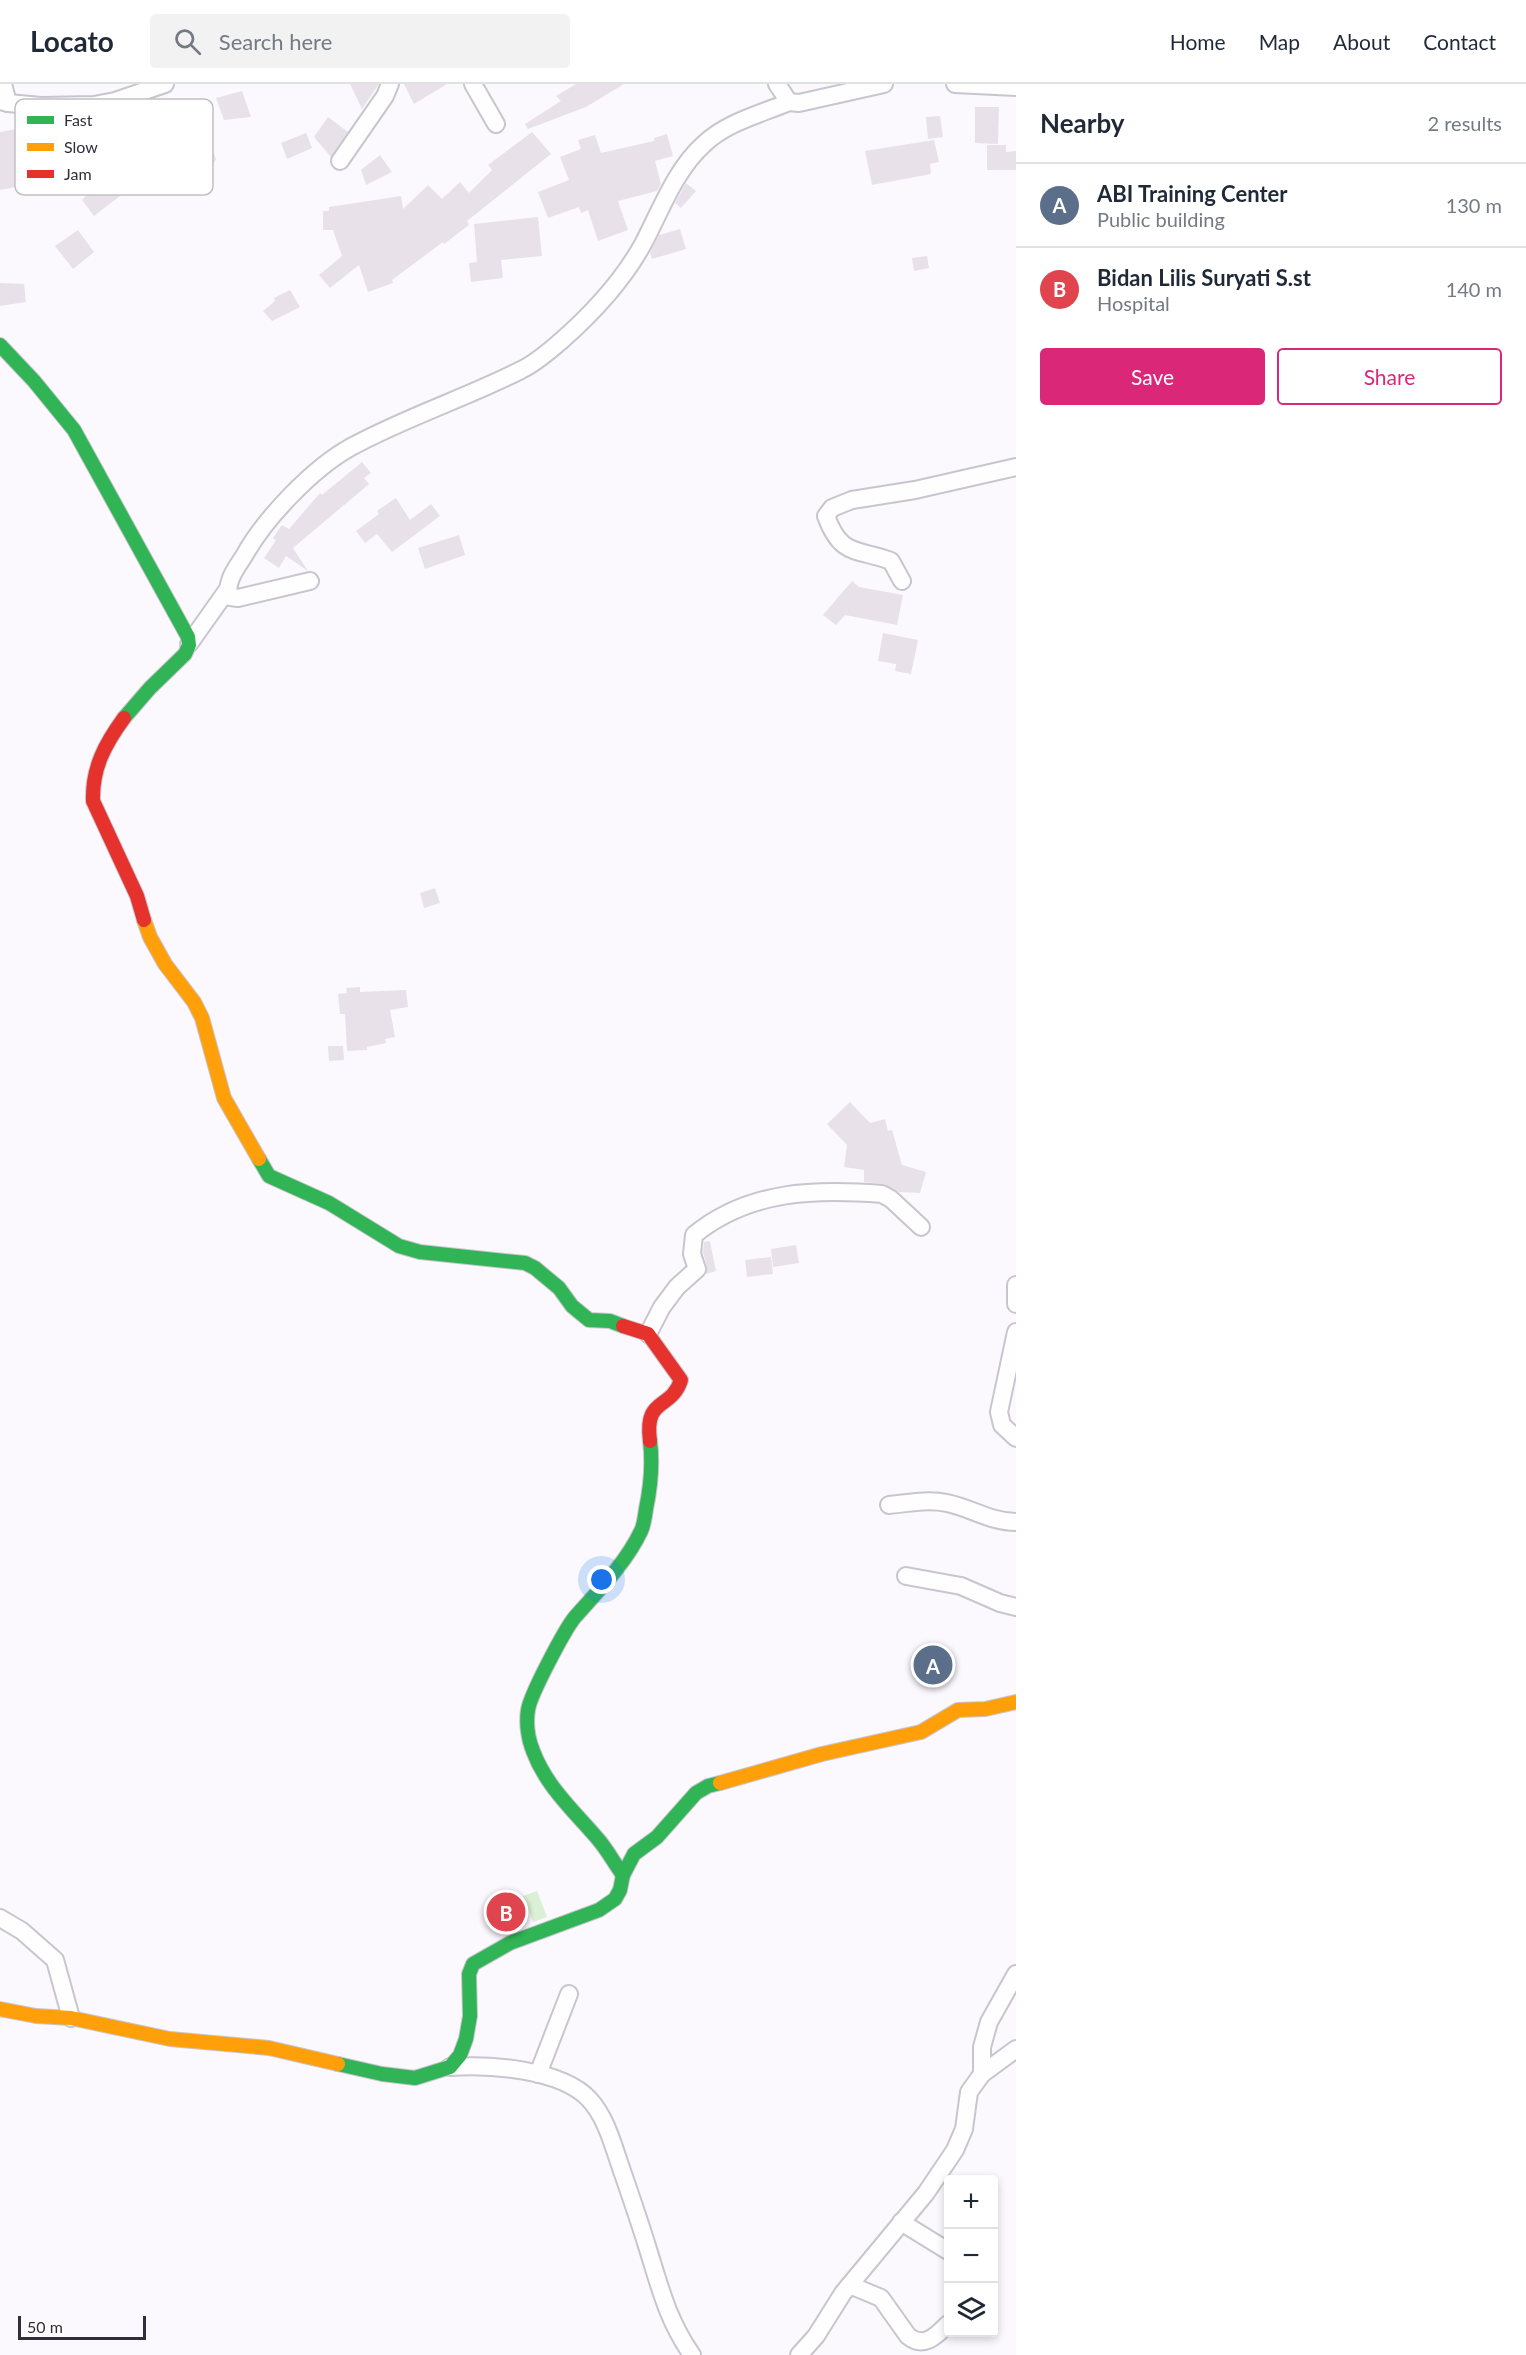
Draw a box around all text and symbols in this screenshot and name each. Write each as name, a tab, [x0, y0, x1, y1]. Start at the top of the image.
search box	[150, 14, 570, 68]
text: Locato	[30, 24, 114, 58]
icon: search	[171, 25, 204, 58]
text: Search here	[219, 28, 332, 55]
text: Home	[1170, 29, 1226, 54]
text: Map	[1259, 29, 1300, 54]
text: About	[1333, 29, 1390, 54]
text: Contact	[1423, 29, 1496, 54]
legend	[15, 99, 213, 195]
text: Nearby	[1040, 107, 1125, 139]
text: Fast	[64, 110, 93, 129]
text: 2 results	[1427, 111, 1502, 135]
text: Slow	[64, 137, 98, 156]
text: Jam	[64, 164, 92, 183]
text: ABI Training Center	[1097, 180, 1288, 207]
text: A	[1053, 193, 1066, 217]
text: 130 m	[1446, 193, 1502, 217]
text: Public building	[1097, 207, 1225, 231]
text: Bidan Lilis Suryati S.st	[1097, 264, 1311, 291]
text: B	[1053, 277, 1066, 301]
text: 140 m	[1446, 277, 1502, 301]
text: Hospital	[1097, 291, 1170, 315]
button: Save	[1040, 348, 1265, 405]
button: Share	[1277, 348, 1502, 405]
your location	[587, 1565, 616, 1594]
pin: A	[914, 1642, 952, 1688]
pin: B	[486, 1890, 526, 1934]
map controls	[944, 2175, 998, 2337]
button: +	[944, 2175, 998, 2229]
button: −	[944, 2229, 998, 2283]
button: layers	[944, 2283, 998, 2337]
scale bar	[18, 2313, 146, 2340]
text: 50 m	[27, 2317, 63, 2336]

